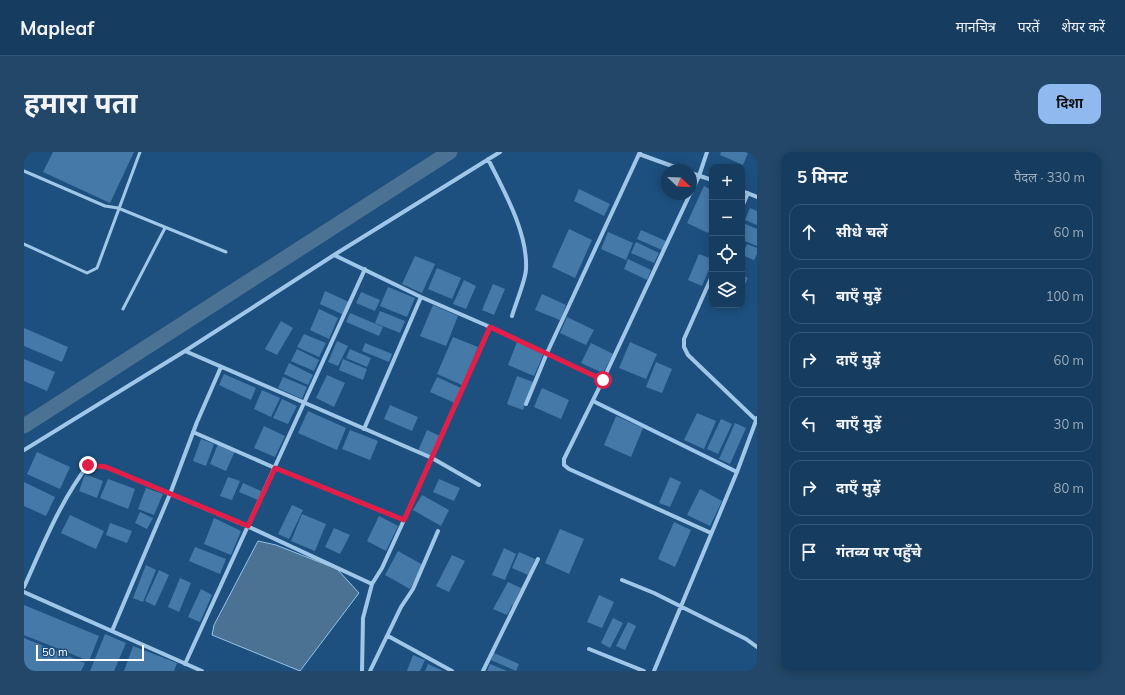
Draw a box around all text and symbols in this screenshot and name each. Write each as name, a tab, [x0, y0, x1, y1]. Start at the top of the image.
text: Mapleaf	[20, 16, 94, 40]
text: मानचित्र	[956, 18, 996, 36]
text: परतें	[1018, 18, 1040, 36]
text: शेयर करें	[1062, 18, 1105, 36]
button: दिशा	[1038, 84, 1101, 124]
text: हमारा पता	[24, 85, 137, 120]
north arrow	[661, 164, 697, 200]
map controls	[709, 164, 745, 308]
button: +	[709, 164, 745, 200]
text: 5 मिनट	[797, 166, 848, 187]
text: पैदल · 330 m	[1014, 169, 1085, 185]
button: −	[709, 200, 745, 236]
icon: ahead	[798, 221, 820, 243]
text: सीधे चलें	[836, 222, 887, 241]
text: 60 m	[1054, 224, 1084, 240]
button: locate	[709, 236, 745, 272]
button: layers	[709, 272, 745, 308]
icon: left	[798, 285, 820, 307]
text: बाएँ मुड़ें	[836, 286, 881, 305]
text: 100 m	[1046, 288, 1084, 304]
icon: right	[798, 349, 820, 371]
text: दाएँ मुड़ें	[836, 350, 880, 369]
text: 60 m	[1054, 352, 1084, 368]
route start	[594, 371, 612, 389]
icon: left	[798, 413, 820, 435]
text: बाएँ मुड़ें	[836, 414, 881, 433]
text: 30 m	[1054, 416, 1084, 432]
route end	[79, 456, 97, 474]
icon: right	[798, 477, 820, 499]
text: दाएँ मुड़ें	[836, 478, 880, 497]
text: 80 m	[1054, 480, 1084, 496]
icon: arrive	[798, 541, 820, 563]
text: गंतव्य पर पहुँचे	[836, 542, 921, 561]
scale bar	[36, 643, 144, 662]
text: 50 m	[42, 645, 68, 659]

